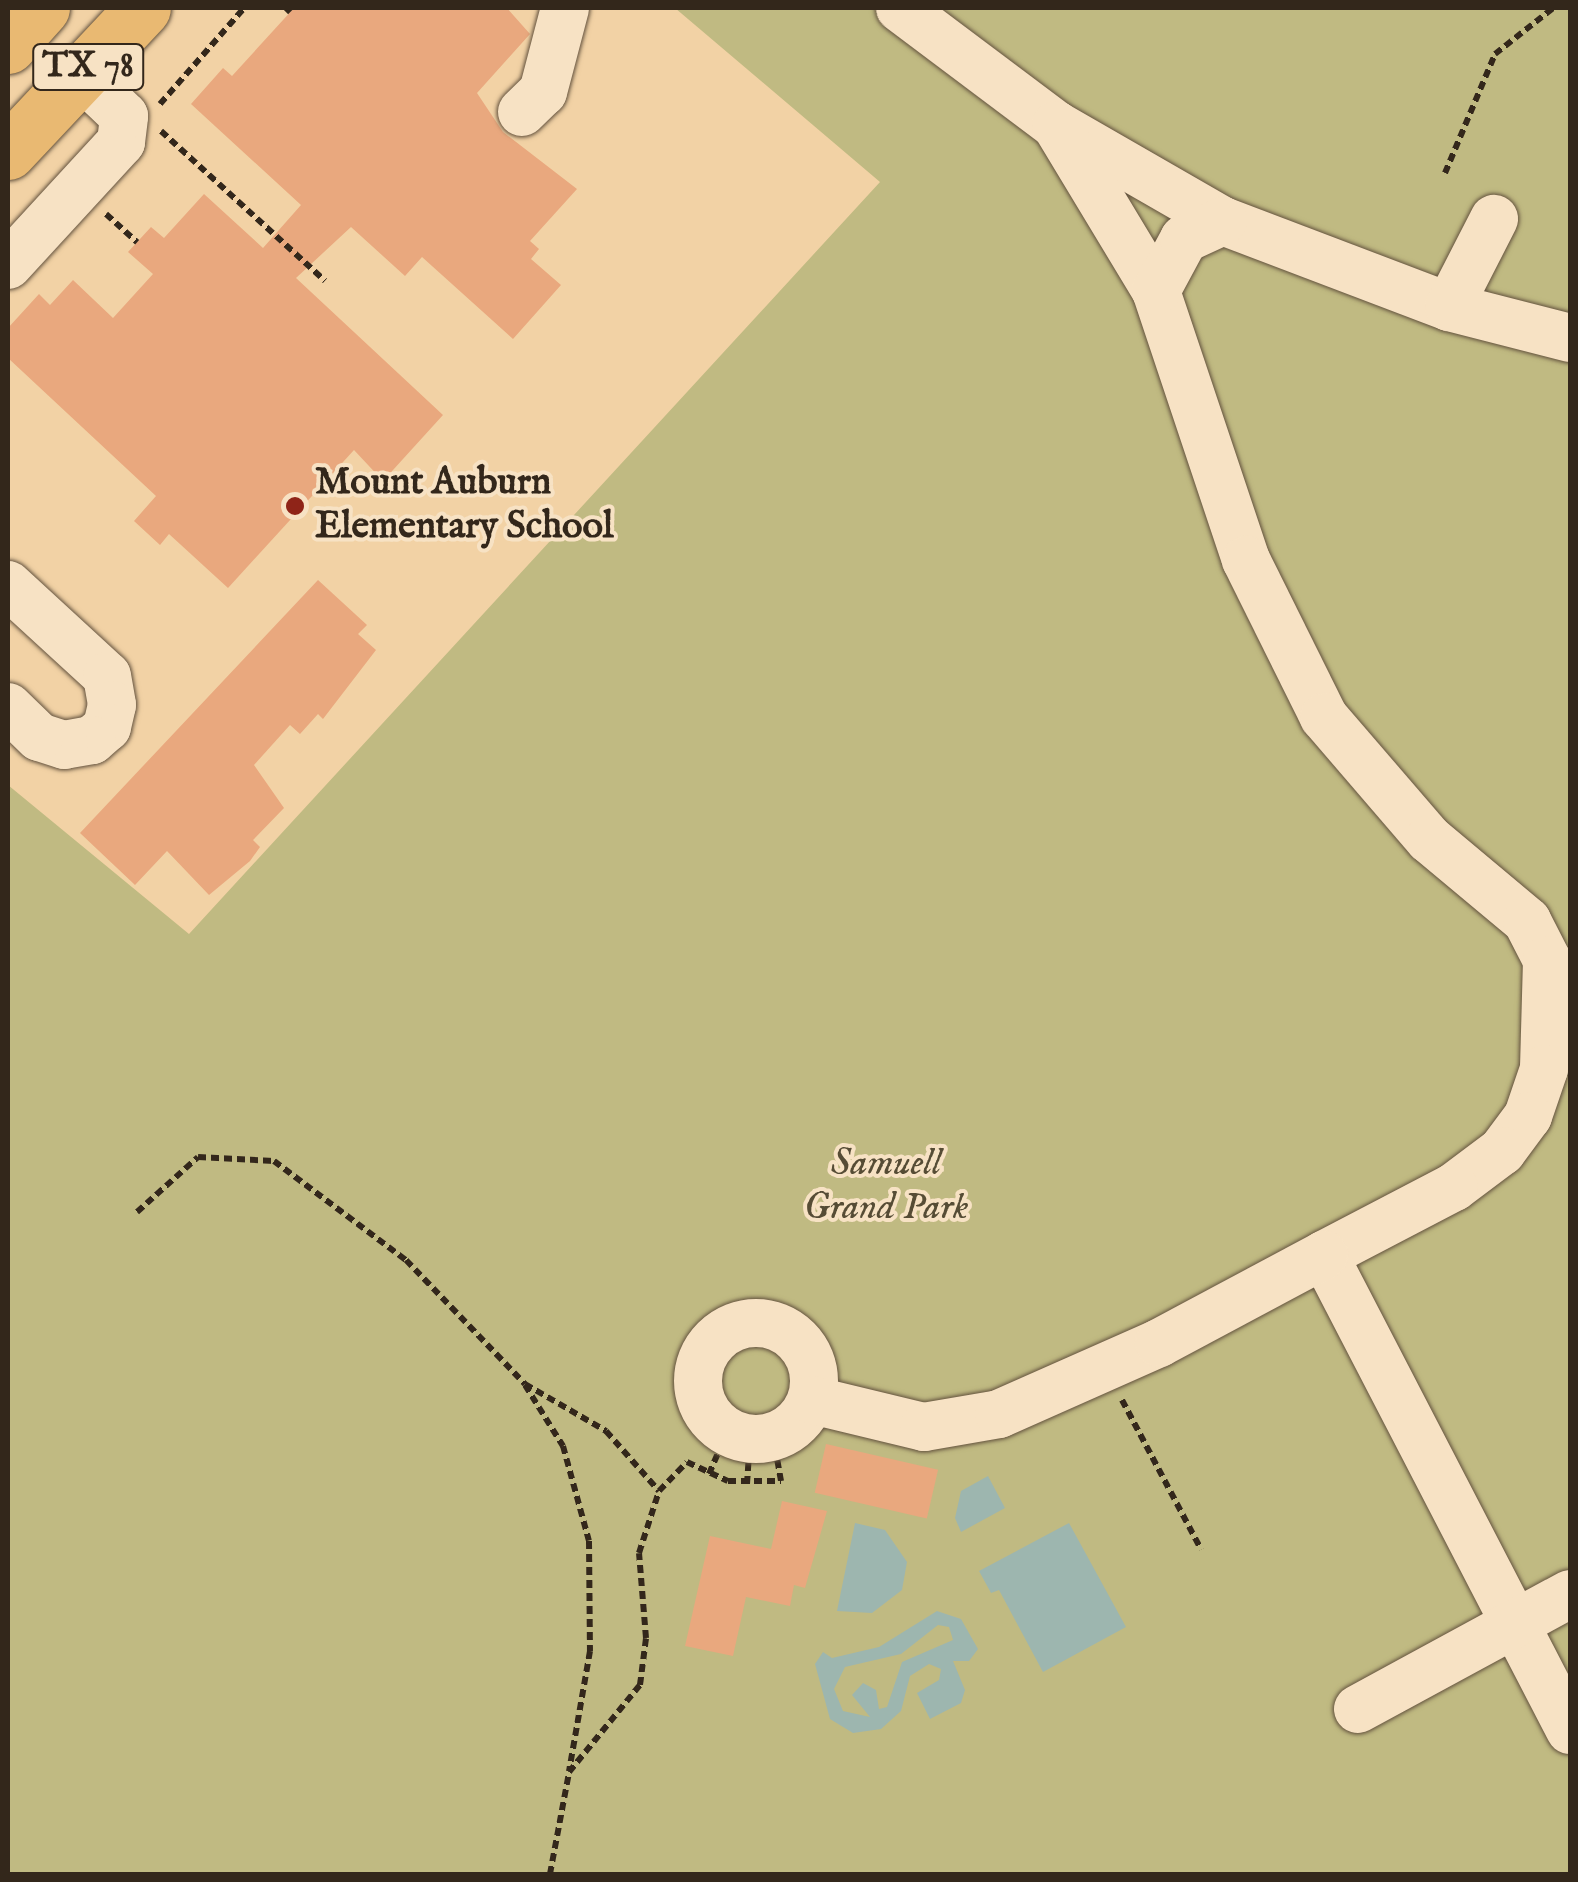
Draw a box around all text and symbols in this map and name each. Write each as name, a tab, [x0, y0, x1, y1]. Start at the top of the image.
road number: TX 78	[31, 37, 146, 97]
place label: Mount Auburn Elementary School	[315, 461, 613, 550]
marker: Mount Auburn Elementary School	[284, 495, 306, 517]
park label: Samuell Grand Park	[804, 1142, 968, 1232]

